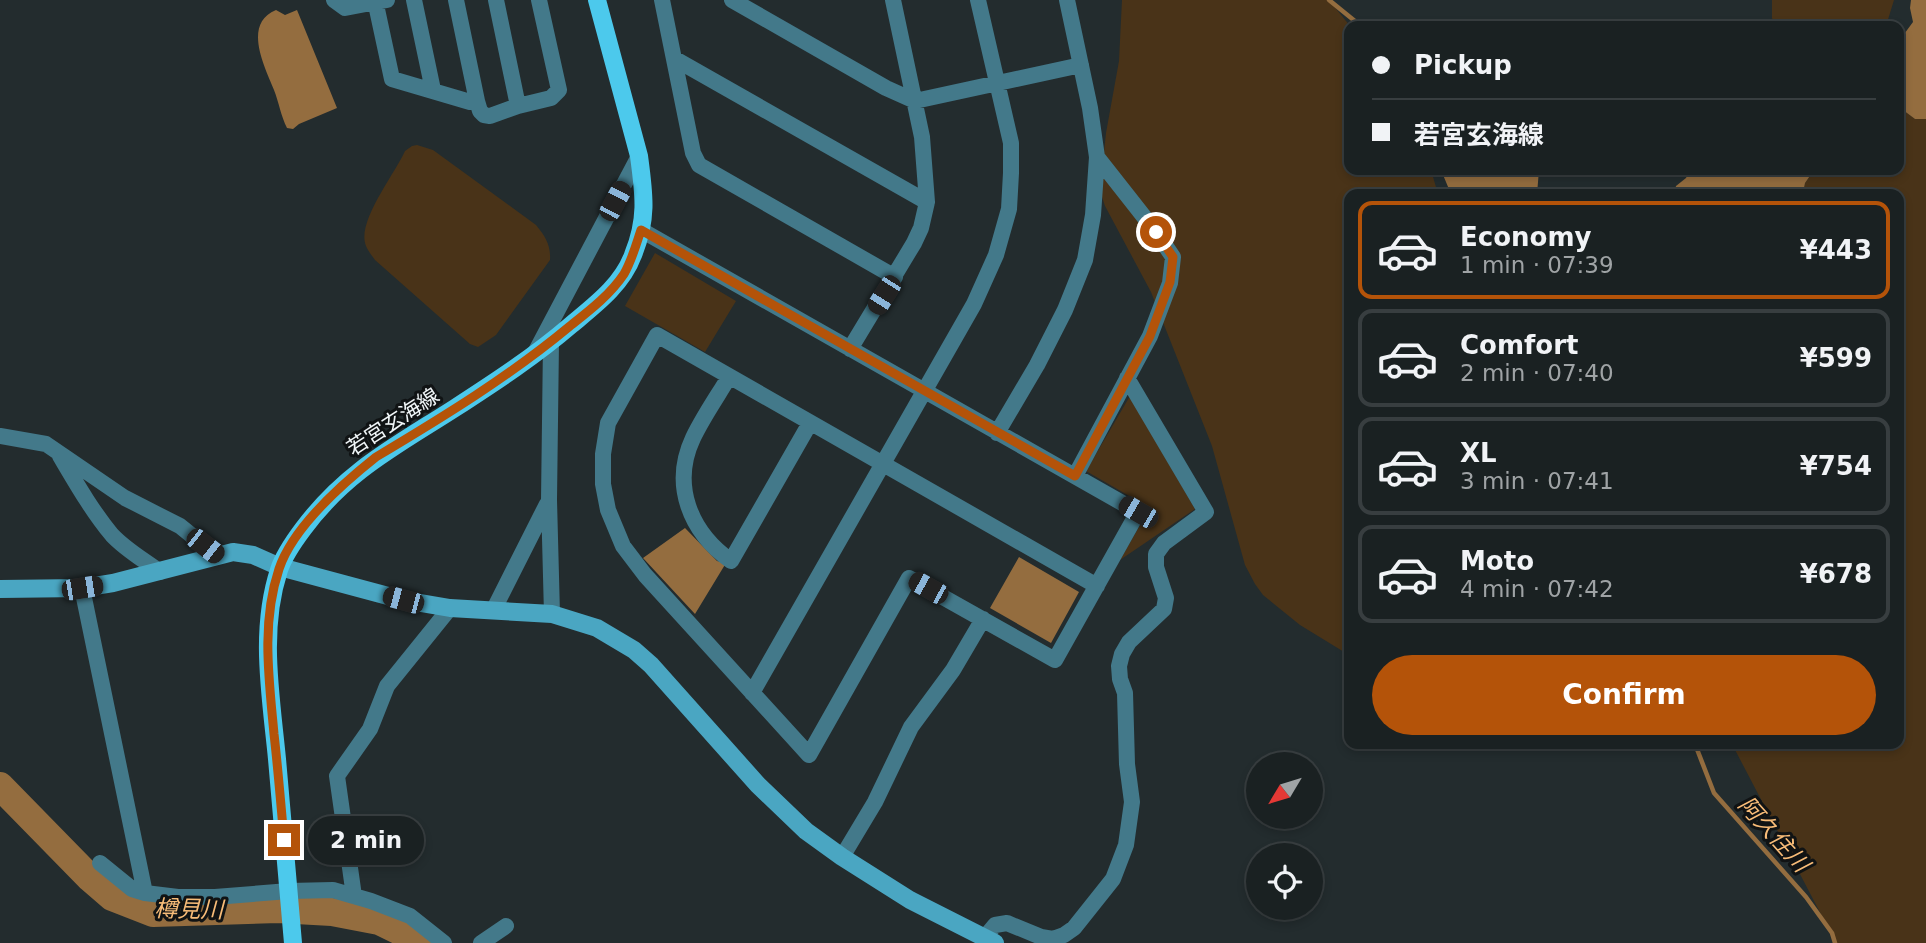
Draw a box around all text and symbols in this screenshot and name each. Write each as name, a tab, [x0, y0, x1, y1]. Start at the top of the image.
text: Pickup	[1414, 50, 1512, 80]
text: 若宮玄海線	[1414, 120, 1544, 150]
car	[596, 178, 635, 224]
route start	[1140, 216, 1172, 248]
icon: car	[1376, 219, 1439, 282]
text: Economy	[1460, 222, 1591, 252]
text: ¥443	[1800, 235, 1872, 265]
text: 1 min · 07:39	[1460, 252, 1614, 278]
car	[864, 272, 905, 318]
icon: car	[1376, 327, 1439, 390]
text: Comfort	[1460, 330, 1578, 360]
text: ¥599	[1800, 343, 1872, 373]
text: 2 min · 07:40	[1460, 360, 1614, 386]
street label: 若宮玄海線	[342, 383, 444, 461]
icon: car	[1376, 435, 1439, 498]
text: XL	[1460, 438, 1497, 468]
text: ¥754	[1800, 451, 1872, 481]
text: 3 min · 07:41	[1460, 468, 1614, 494]
car	[1115, 492, 1162, 532]
car	[182, 525, 229, 567]
icon: car	[1376, 543, 1439, 606]
text: Moto	[1460, 546, 1534, 576]
text: ¥678	[1800, 559, 1872, 589]
car	[905, 569, 952, 607]
car	[60, 574, 105, 602]
text: 4 min · 07:42	[1460, 576, 1614, 602]
car	[380, 584, 427, 616]
button: Confirm	[1372, 655, 1876, 735]
north arrow	[1246, 752, 1323, 830]
map controls	[1246, 752, 1323, 920]
water label: 阿久住川	[1734, 791, 1816, 879]
callout: 2 min	[308, 816, 424, 864]
route end	[268, 824, 300, 856]
text: 2 min	[330, 827, 402, 853]
button: locate	[1246, 843, 1323, 920]
water label: 樽見川	[154, 895, 227, 923]

